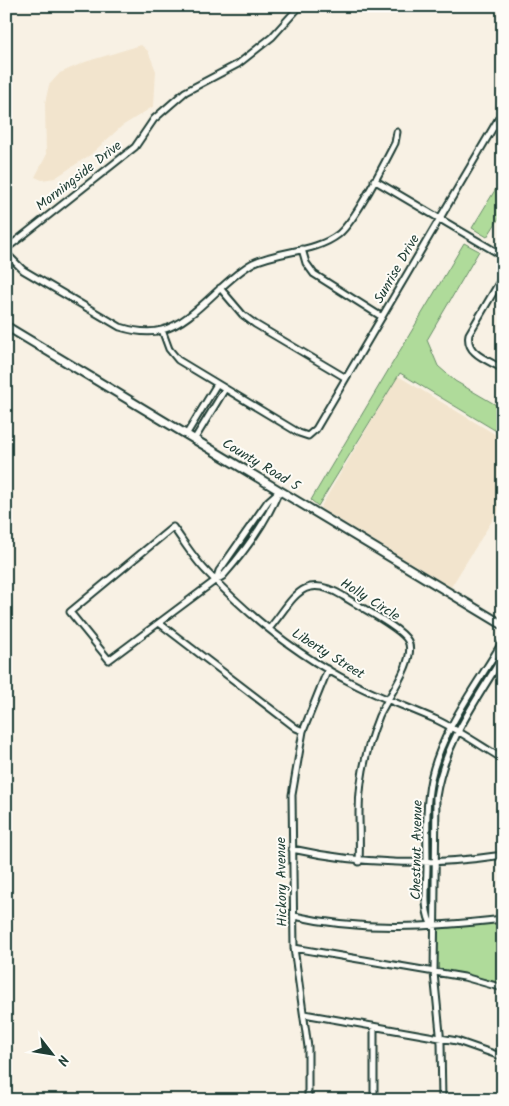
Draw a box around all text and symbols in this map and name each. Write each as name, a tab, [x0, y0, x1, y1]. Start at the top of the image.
street label: Morningside Drive	[31, 135, 127, 217]
street label: Sunrise Drive	[368, 230, 426, 308]
street label: County Road 5	[218, 433, 306, 498]
street label: Holly Circle	[336, 573, 405, 627]
street label: Liberty Street	[287, 623, 369, 685]
street label: Chestnut Avenue	[405, 799, 429, 900]
street label: Hickory Avenue	[270, 836, 294, 927]
north arrow	[28, 1028, 78, 1078]
text: N	[50, 1051, 74, 1070]

